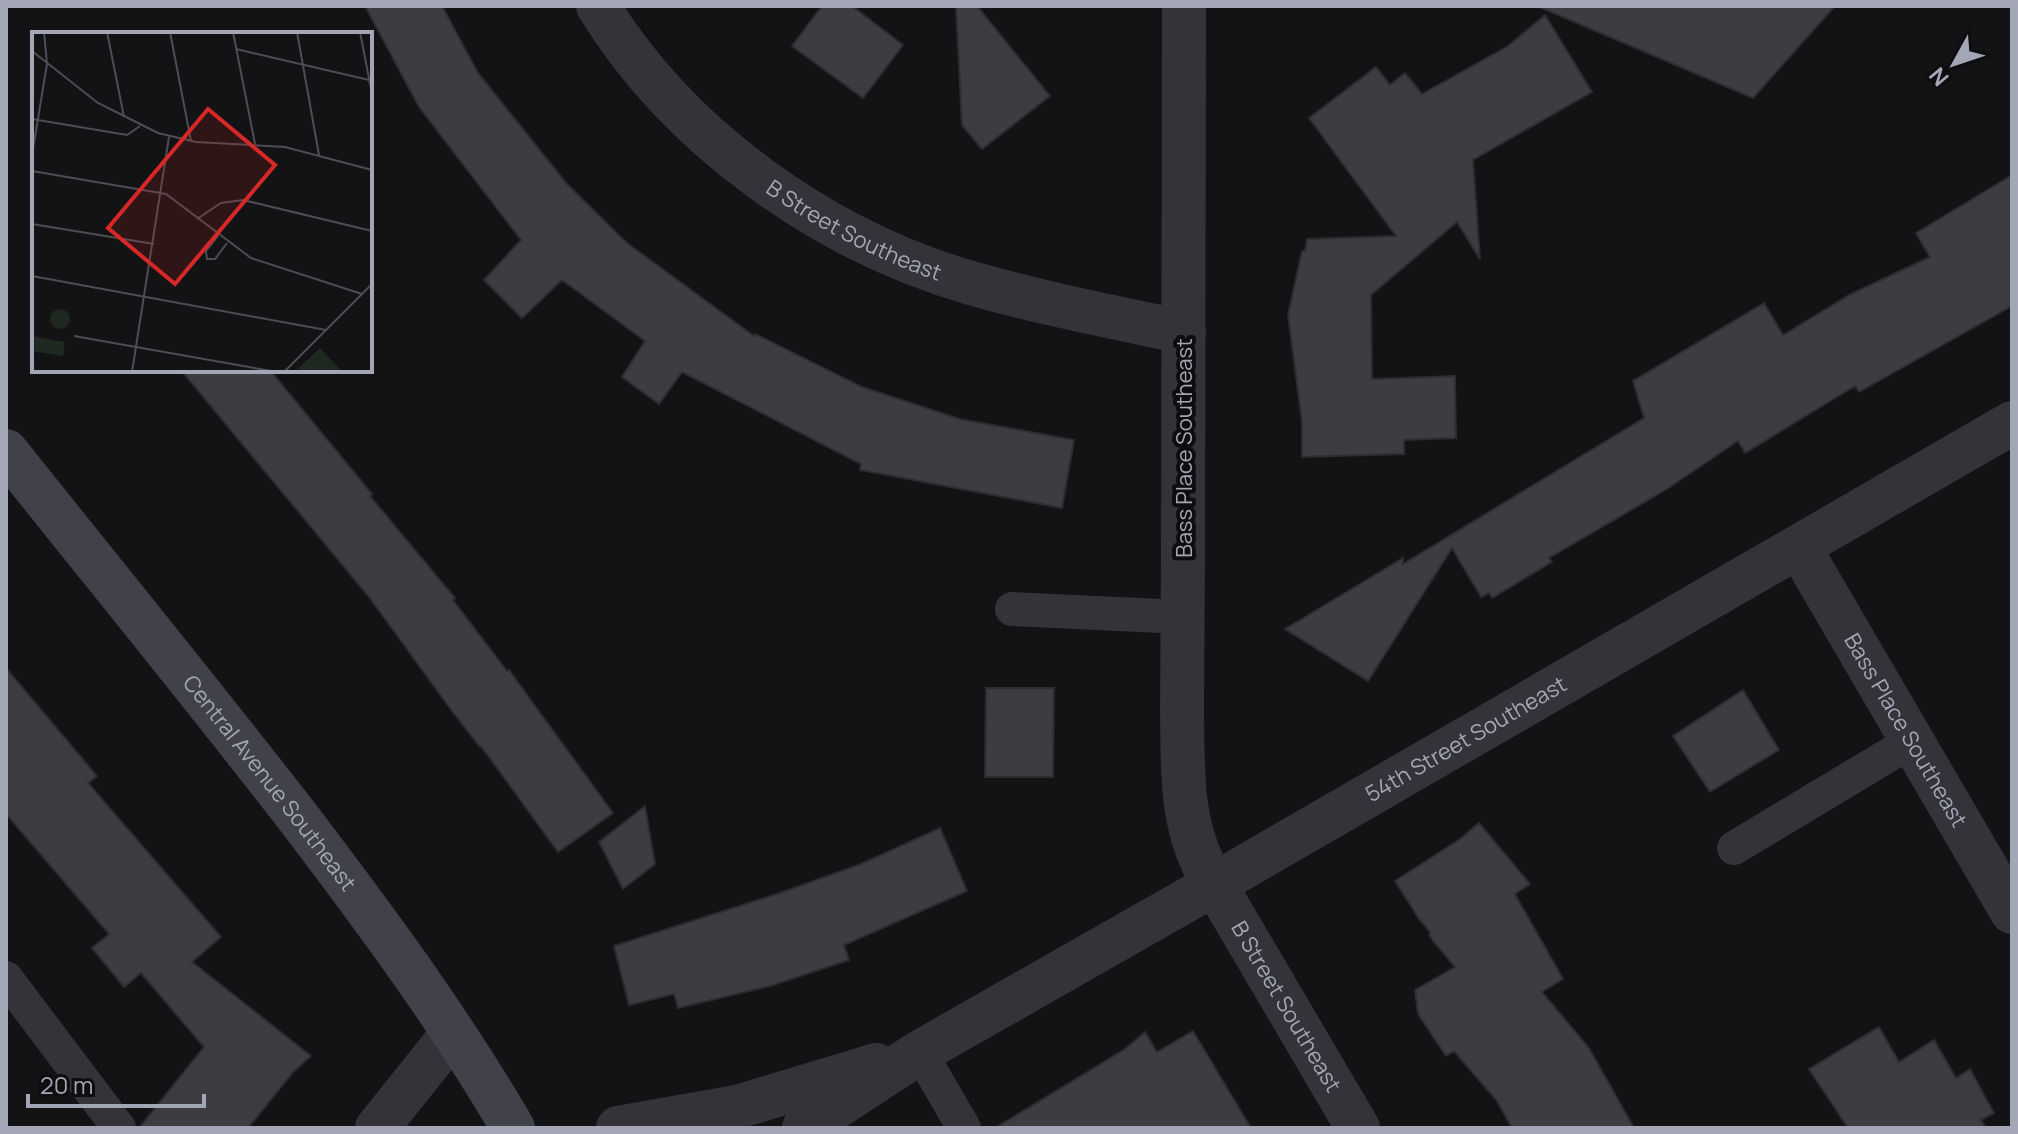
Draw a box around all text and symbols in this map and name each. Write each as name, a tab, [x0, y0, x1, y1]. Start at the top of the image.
north arrow	[1914, 24, 1994, 104]
inset map	[32, 32, 372, 372]
text: N	[1922, 61, 1955, 93]
street label: B Street Southeast	[760, 173, 946, 288]
street label: Bass Place Southeast	[1169, 338, 1199, 558]
street label: Bass Place Southeast	[1837, 628, 1974, 833]
street label: Central Avenue Southeast	[176, 669, 363, 897]
street label: 54th Street Southeast	[1360, 669, 1572, 809]
street label: B Street Southeast	[1225, 915, 1349, 1098]
scale bar	[28, 1058, 204, 1108]
text: 20 m	[40, 1068, 93, 1101]

